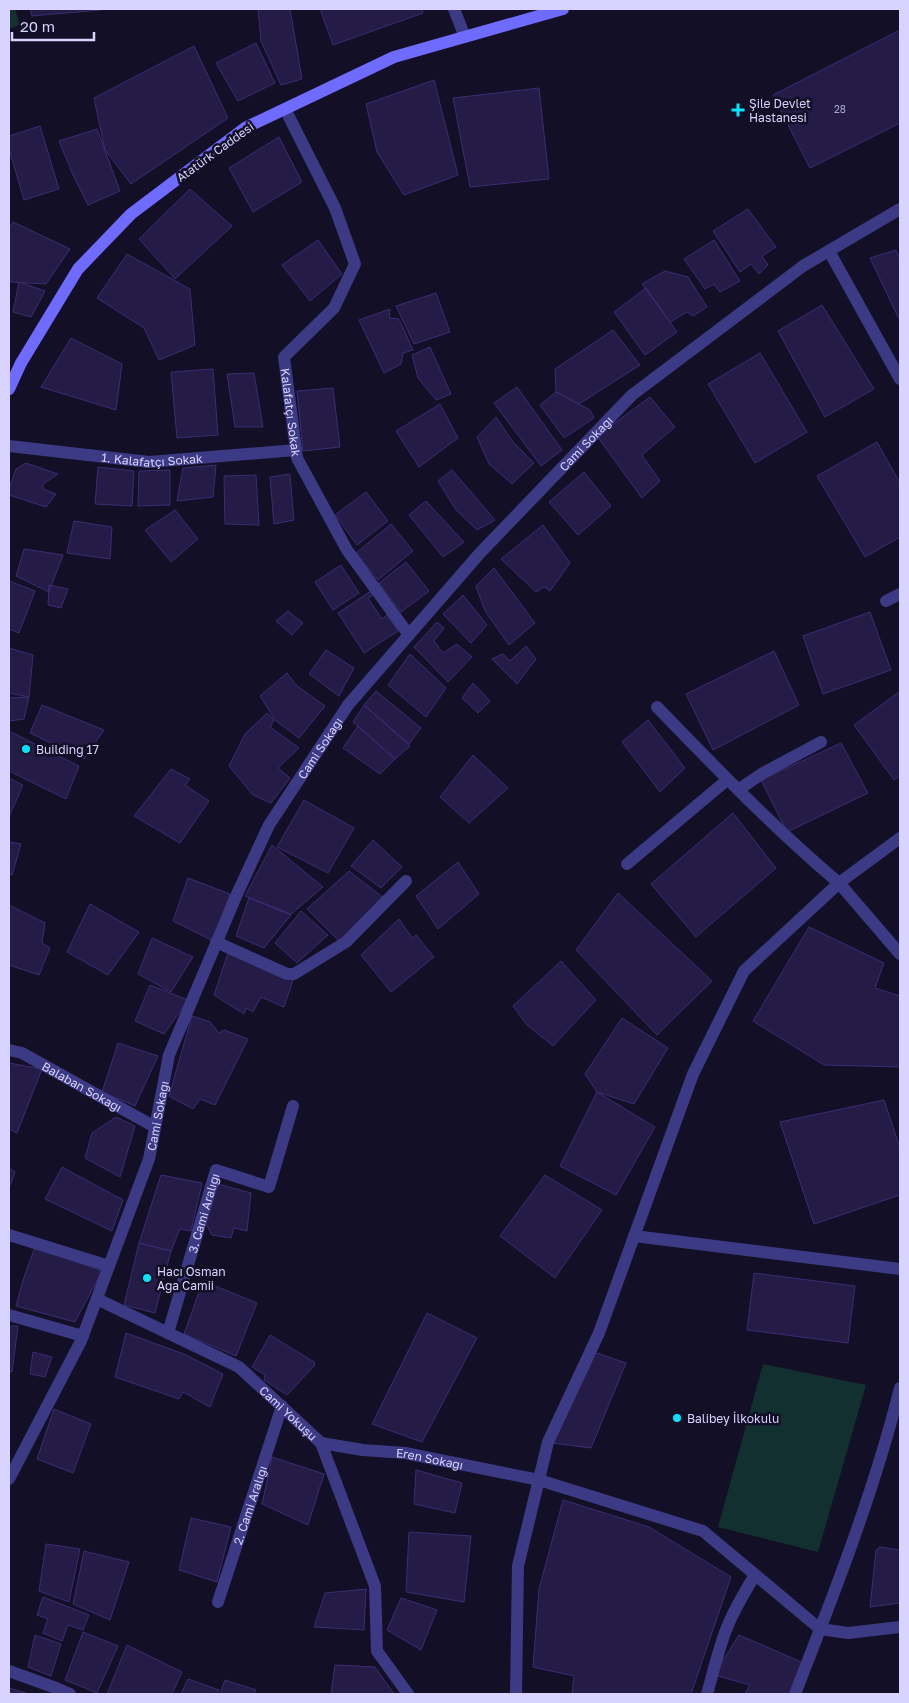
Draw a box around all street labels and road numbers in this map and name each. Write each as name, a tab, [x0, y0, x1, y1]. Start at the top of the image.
street label: Atatürk Caddesi	[173, 119, 257, 185]
street label: Kalafatçı Sokak	[278, 367, 304, 458]
street label: Cami Sokağı	[556, 413, 616, 474]
street label: 1. Kalafatçı Sokak	[101, 449, 204, 470]
street label: Cami Sokağı	[294, 714, 345, 782]
street label: Balaban Sokağı	[39, 1058, 125, 1115]
street label: Cami Sokağı	[143, 1080, 171, 1152]
street label: 3. Cami Aralığı	[184, 1171, 222, 1255]
street label: Cami Yokuşu	[257, 1382, 321, 1443]
street label: Eren Sokağı	[396, 1445, 465, 1472]
street label: 2. Cami Aralığı	[230, 1464, 270, 1547]

